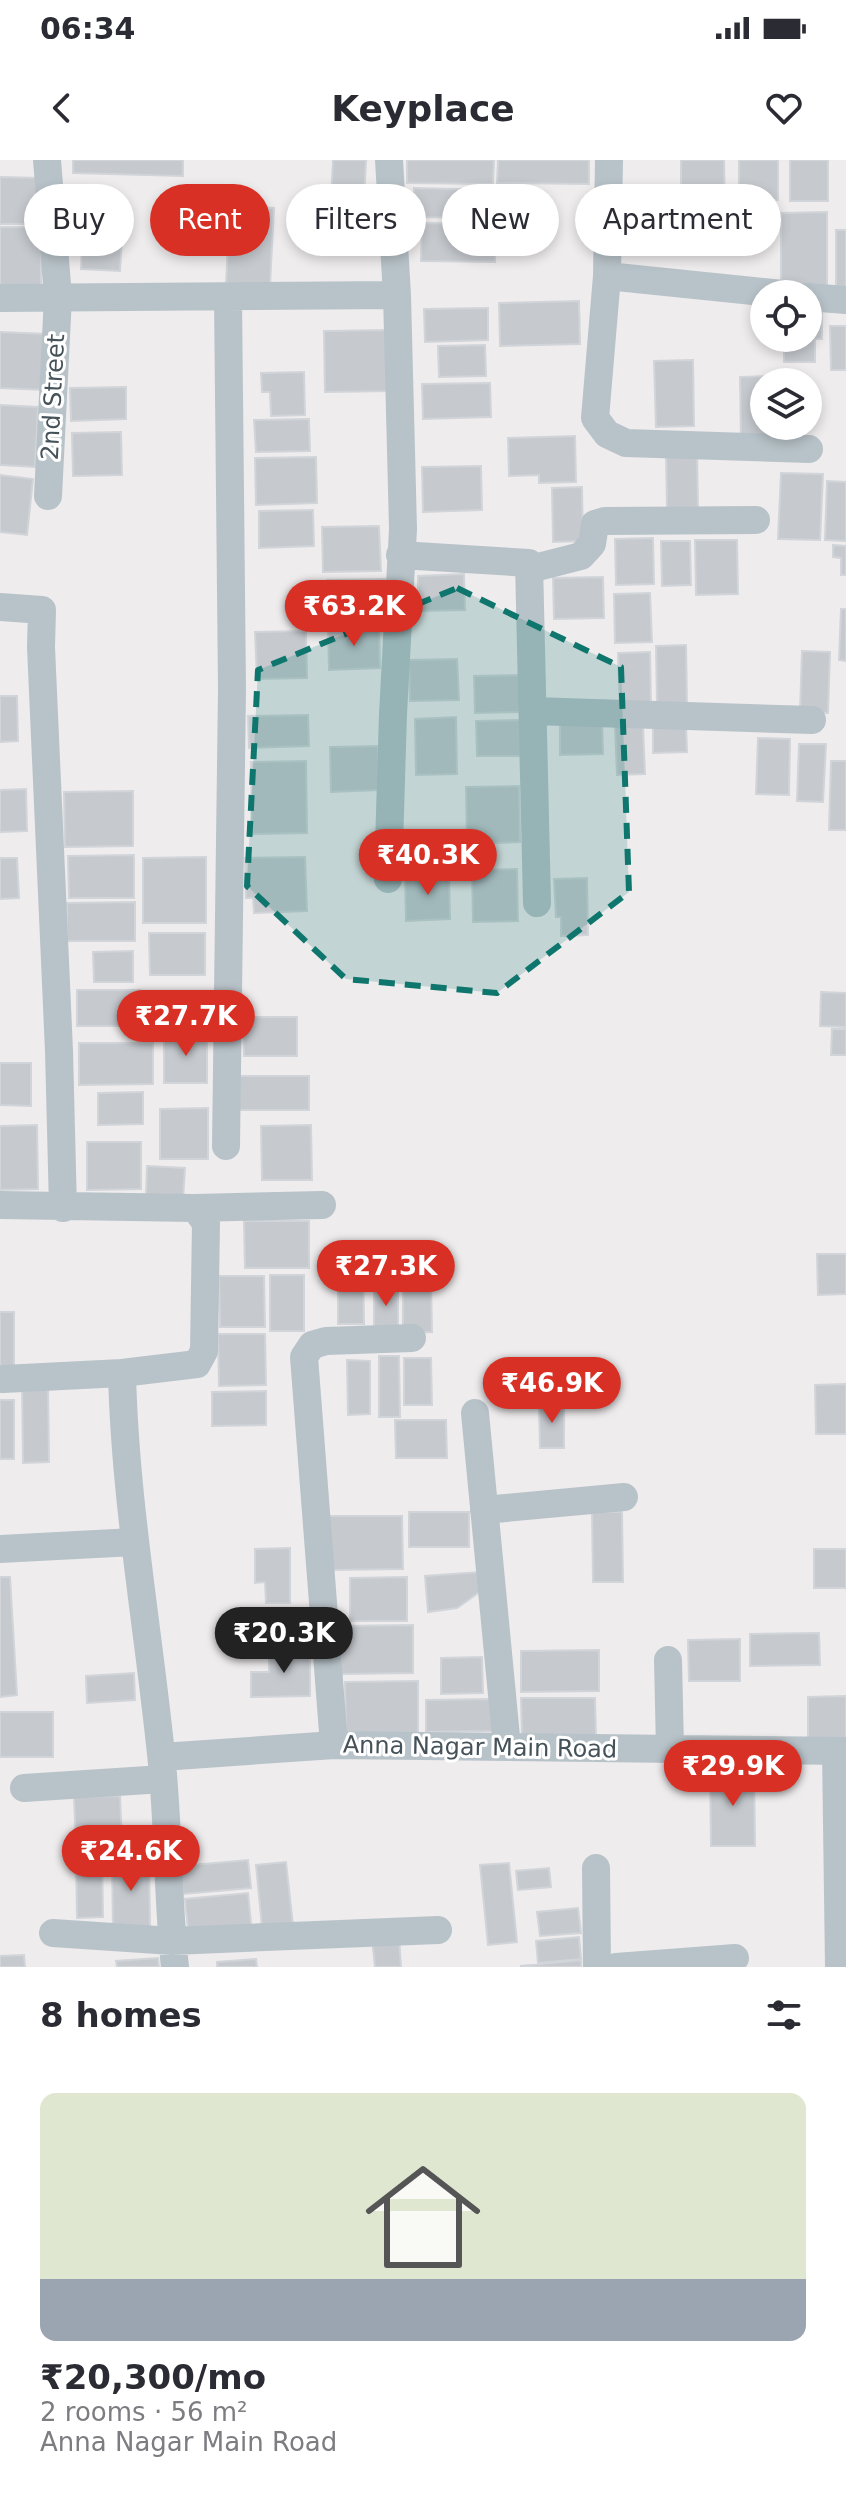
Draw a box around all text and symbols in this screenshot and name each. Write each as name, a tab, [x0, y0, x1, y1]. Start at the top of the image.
text: 06:34	[40, 11, 136, 46]
icon: back	[40, 86, 84, 130]
icon: heart	[762, 86, 806, 130]
text: Keyplace	[331, 88, 515, 129]
chip: Buy	[24, 184, 134, 256]
chip: Rent	[150, 184, 270, 256]
chip: Filters	[286, 184, 426, 256]
chip: New	[442, 184, 559, 256]
chip: Apartment	[575, 184, 781, 256]
map controls	[750, 280, 822, 440]
button: locate	[750, 280, 822, 352]
street label: 2nd Street	[36, 333, 70, 461]
button: layers	[750, 368, 822, 440]
pin: ₹63.2K	[289, 580, 419, 648]
text: ₹63.2K	[303, 591, 405, 621]
pin: ₹40.3K	[363, 829, 493, 897]
text: ₹40.3K	[377, 840, 479, 870]
pin: ₹27.7K	[121, 990, 251, 1058]
text: ₹27.7K	[135, 1001, 237, 1031]
pin: ₹27.3K	[321, 1240, 451, 1308]
text: ₹27.3K	[335, 1251, 437, 1281]
pin: ₹46.9K	[487, 1357, 617, 1425]
text: ₹46.9K	[501, 1368, 603, 1398]
pin: ₹20.3K	[219, 1607, 349, 1675]
text: ₹20.3K	[233, 1618, 335, 1648]
street label: Anna Nagar Main Road	[343, 1731, 617, 1763]
pin: ₹29.9K	[668, 1740, 798, 1808]
text: ₹29.9K	[682, 1751, 784, 1781]
pin: ₹24.6K	[66, 1825, 196, 1893]
text: ₹24.6K	[80, 1836, 182, 1866]
icon: filters	[762, 1993, 806, 2037]
text: 8 homes	[40, 1995, 202, 2035]
icon: home	[351, 2145, 495, 2289]
text: ₹20,300/mo	[40, 2357, 266, 2397]
text: 2 rooms · 56 m²	[40, 2397, 248, 2427]
text: Anna Nagar Main Road	[40, 2427, 337, 2457]

